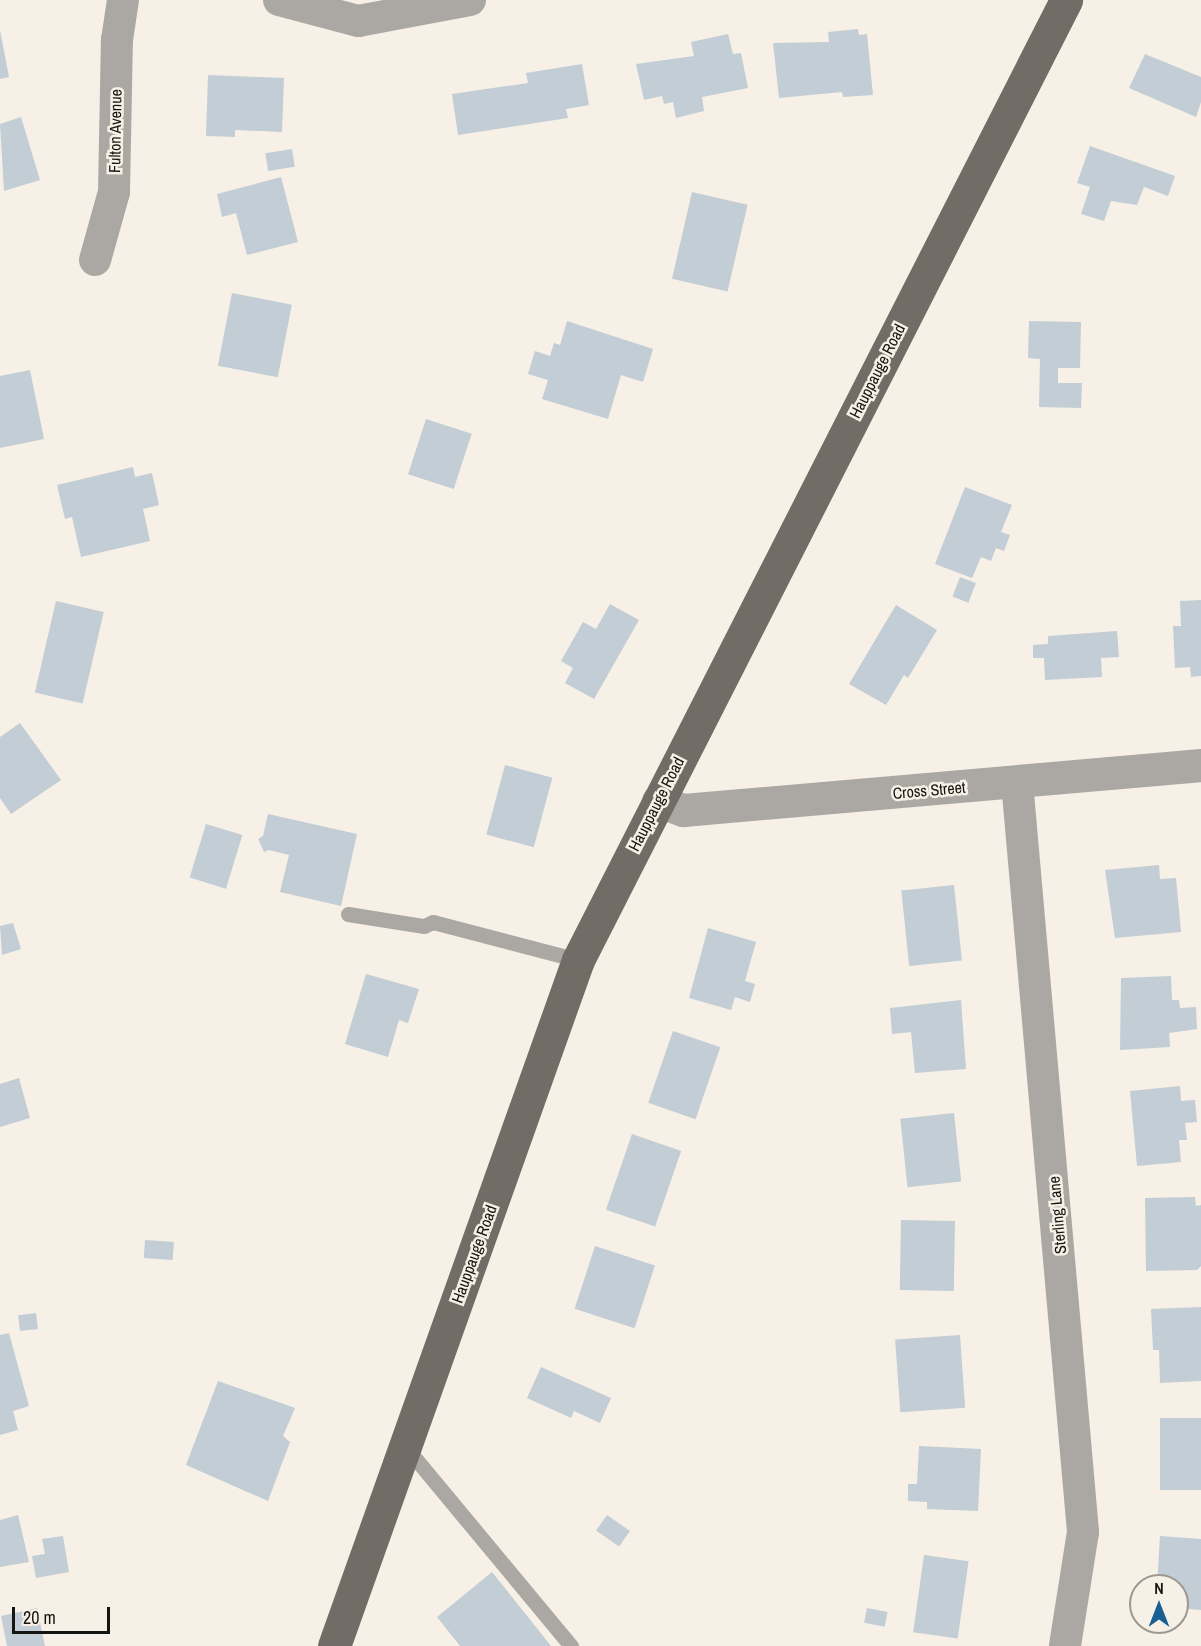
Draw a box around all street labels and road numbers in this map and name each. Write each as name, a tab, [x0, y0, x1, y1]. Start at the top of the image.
street label: Fulton Avenue	[105, 89, 125, 173]
street label: Hauppauge Road	[845, 321, 909, 421]
street label: Hauppauge Road	[624, 754, 688, 854]
street label: Cross Street	[892, 777, 966, 803]
street label: Sterling Lane	[1044, 1175, 1070, 1255]
street label: Hauppauge Road	[447, 1202, 501, 1306]

